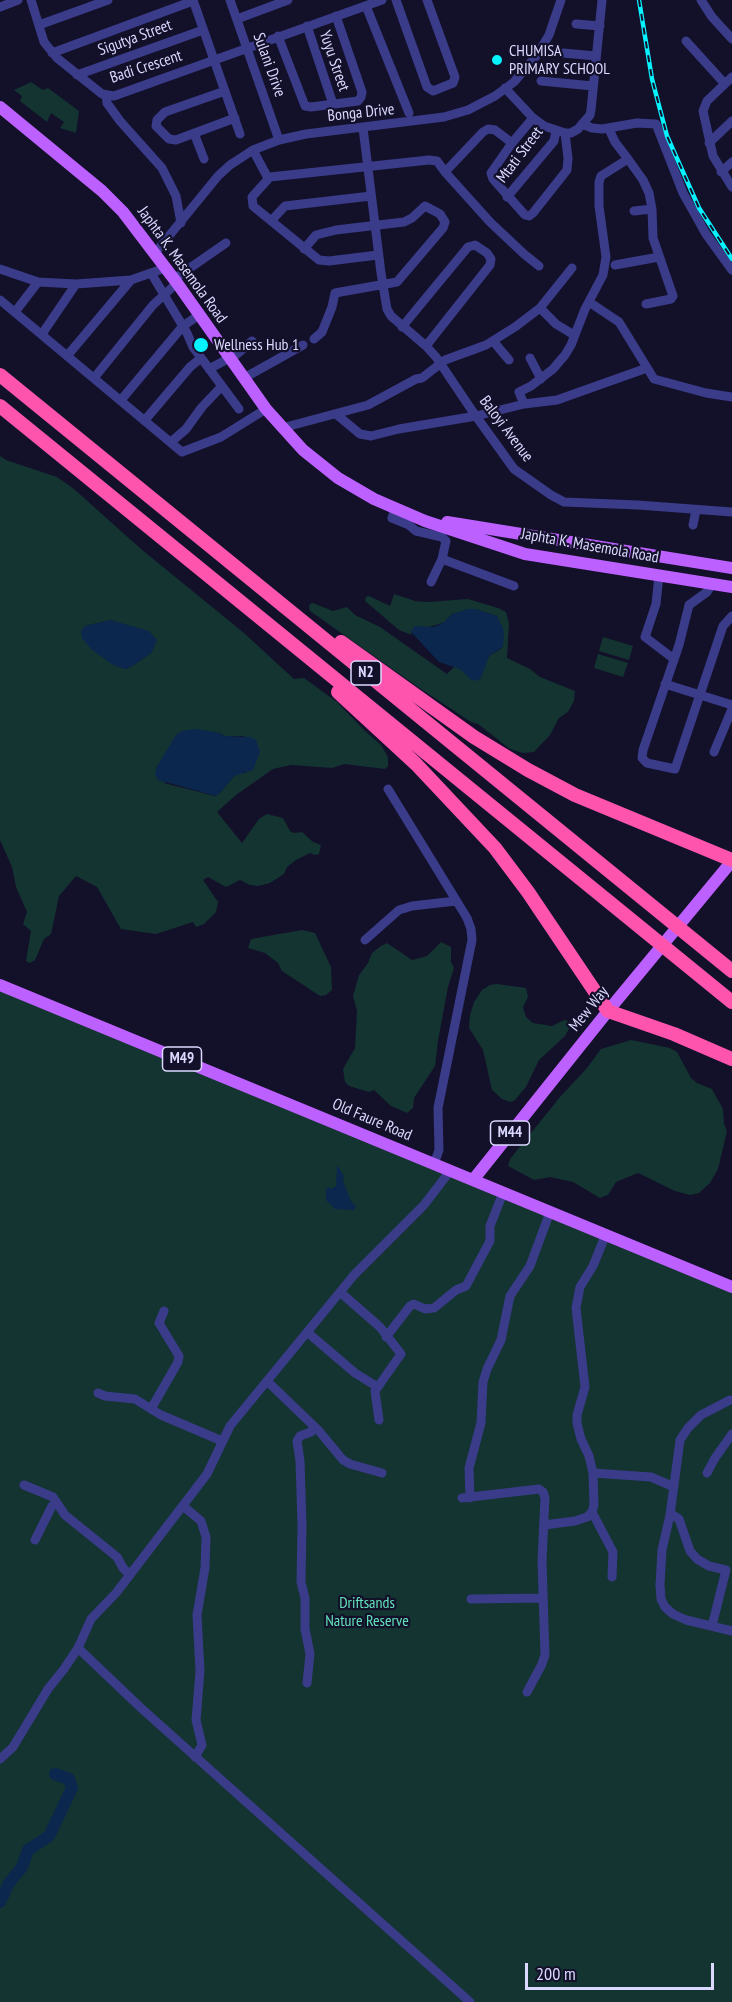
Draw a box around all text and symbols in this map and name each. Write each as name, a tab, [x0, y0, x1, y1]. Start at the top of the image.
street label: Sigutya Street	[95, 16, 175, 60]
street label: Yuyu Street	[315, 28, 353, 94]
street label: Sulani Drive	[249, 30, 289, 100]
place label: CHUMISA PRIMARY SCHOOL	[509, 41, 610, 79]
street label: Badi Crescent	[108, 46, 184, 88]
marker: CHUMISA PRIMARY SCHOOL	[490, 53, 504, 67]
street label: Bonga Drive	[327, 100, 395, 126]
street label: Mtati Street	[493, 123, 547, 187]
street label: Japhta K. Masemola Road	[133, 203, 231, 327]
place label: Wellness Hub 1	[214, 335, 299, 355]
marker: Wellness Hub 1	[192, 336, 210, 354]
street label: Baloyi Avenue	[475, 392, 537, 466]
street label: Japhta K. Masemola Road	[520, 524, 660, 568]
road number: N2	[351, 661, 381, 685]
street label: Mew Way	[565, 983, 613, 1035]
road number: M49	[162, 1047, 201, 1071]
street label: Old Faure Road	[329, 1095, 415, 1145]
road number: M44	[490, 1121, 530, 1145]
park label: Driftsands Nature Reserve	[325, 1593, 409, 1631]
scale bar	[528, 1951, 717, 1989]
text: 200 m	[536, 1962, 576, 1985]

